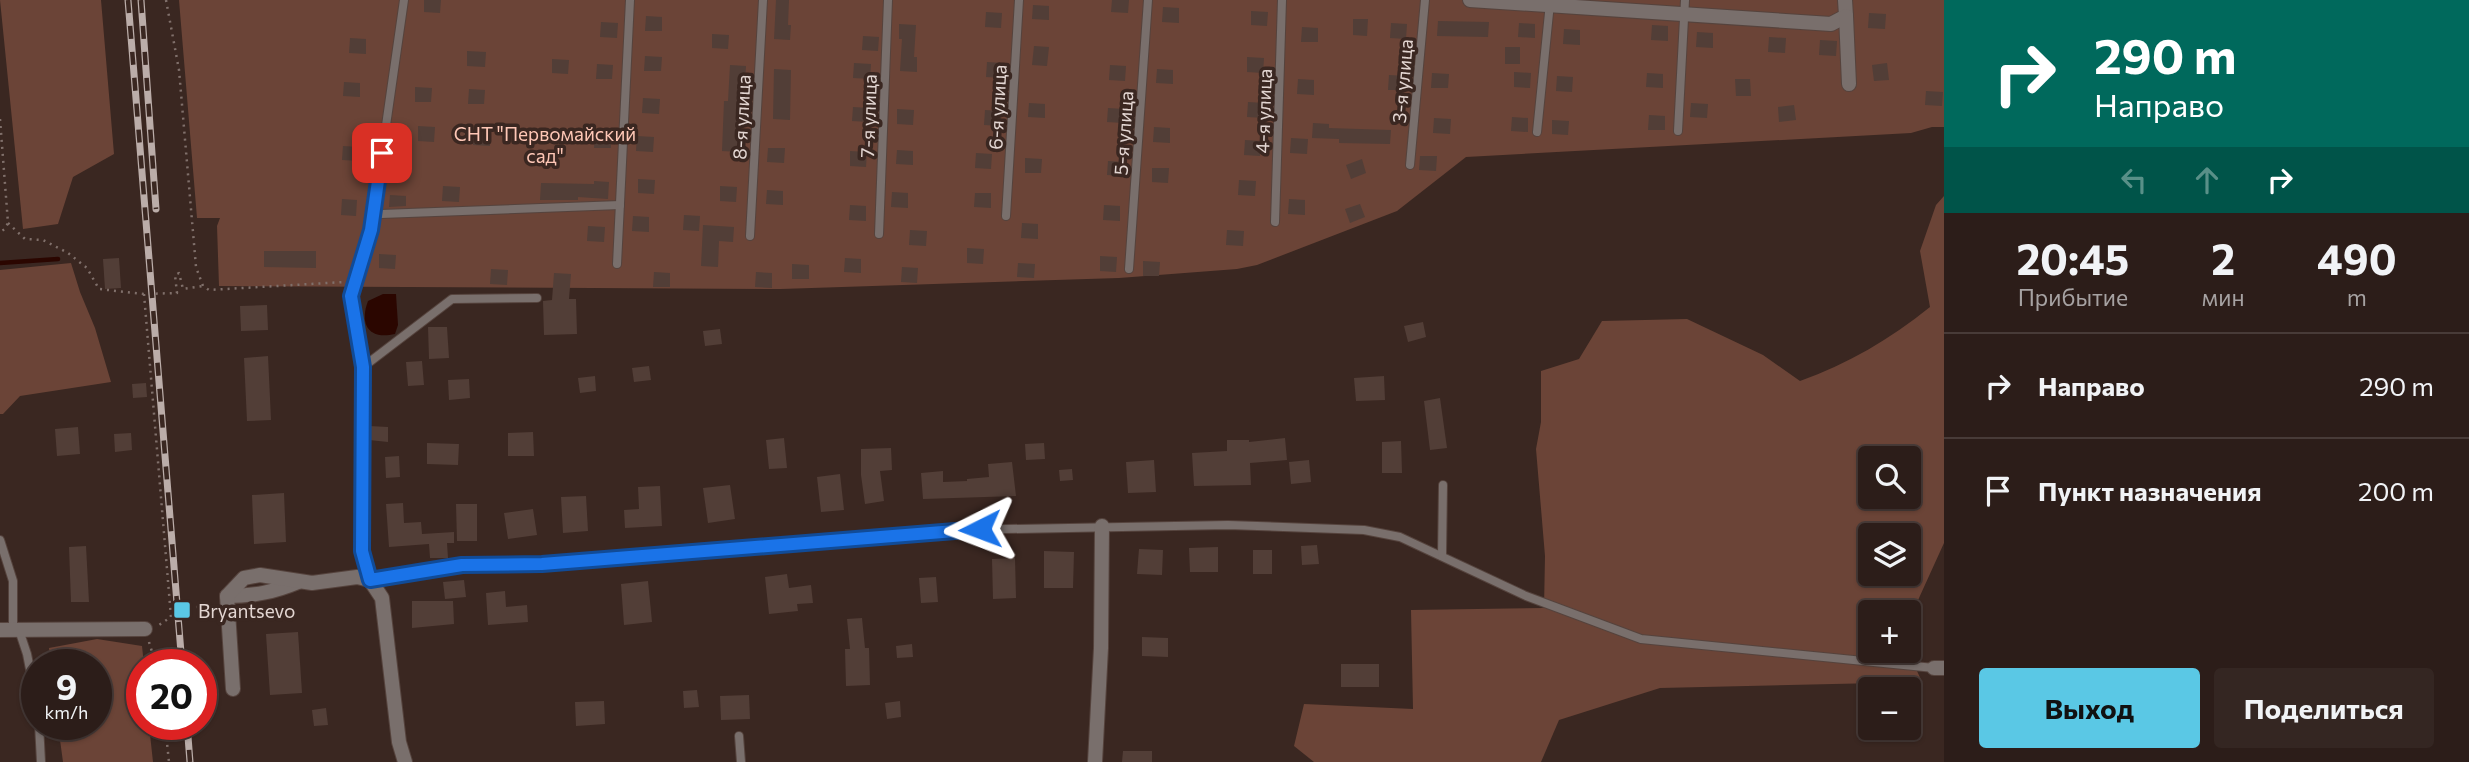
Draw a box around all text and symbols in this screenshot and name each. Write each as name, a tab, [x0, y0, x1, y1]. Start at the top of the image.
text: 290 m	[2094, 24, 2236, 84]
icon: right	[1979, 28, 2070, 119]
street label: 3-я улица	[1387, 38, 1417, 124]
street label: 6-я улица	[983, 64, 1011, 150]
street label: 4-я улица	[1250, 68, 1276, 154]
street label: 8-я улица	[727, 74, 755, 160]
street label: 7-я улица	[855, 74, 881, 158]
text: Направо	[2094, 84, 2224, 124]
street label: 5-я улица	[1109, 90, 1137, 176]
park label: СНТ "Первомайский сад"	[454, 122, 636, 167]
pin	[352, 123, 412, 183]
icon: arrive	[363, 134, 401, 172]
icon: left	[2115, 161, 2153, 199]
icon: ahead	[2188, 161, 2226, 199]
icon: right	[2261, 161, 2299, 199]
text: 20:45	[2016, 232, 2129, 284]
text: 2	[2211, 232, 2235, 284]
text: 490	[2317, 232, 2397, 284]
text: Прибытие	[2018, 283, 2128, 311]
text: мин	[2202, 283, 2245, 311]
text: m	[2347, 283, 2367, 311]
icon: right	[1979, 367, 2017, 405]
text: Направо	[2038, 370, 2145, 401]
text: 290 m	[2359, 370, 2434, 401]
map controls	[1858, 446, 1921, 740]
button: search	[1858, 446, 1921, 509]
icon: arrive	[1979, 472, 2017, 510]
text: Пункт назначения	[2038, 475, 2262, 506]
text: 200 m	[2358, 475, 2434, 506]
position arrow	[943, 492, 1017, 566]
button: layers	[1858, 523, 1921, 586]
place label: Bryantsevo	[198, 599, 295, 622]
marker: Bryantsevo	[172, 600, 192, 620]
button: +	[1858, 600, 1921, 663]
speed limit sign: 20	[126, 649, 217, 740]
text: 9	[56, 664, 77, 707]
button: Выход	[1979, 668, 2200, 748]
button: Поделиться	[2214, 668, 2434, 748]
button: −	[1858, 677, 1921, 740]
text: km/h	[45, 701, 88, 723]

